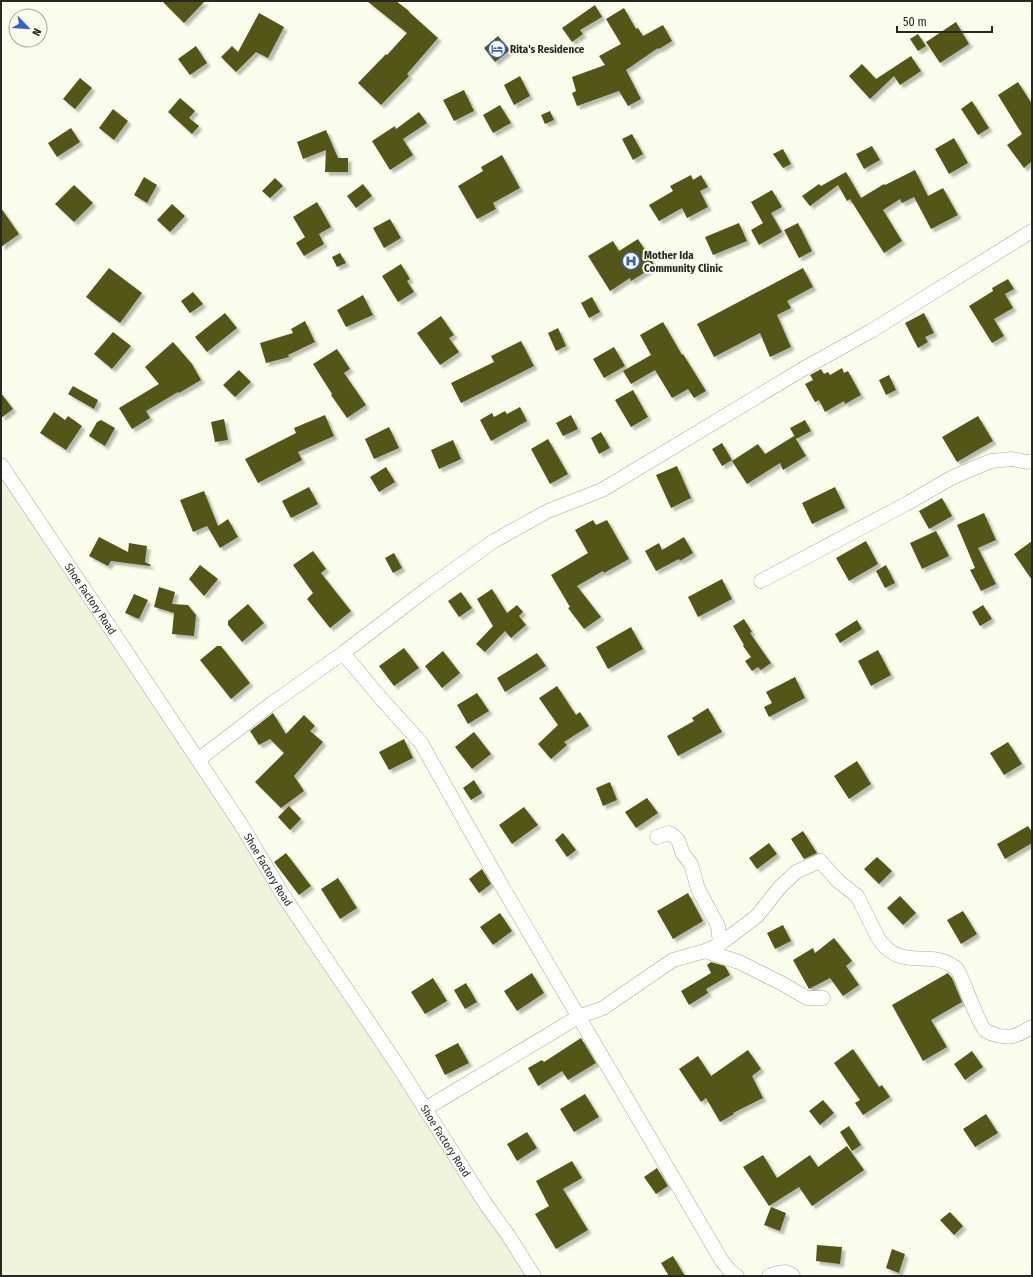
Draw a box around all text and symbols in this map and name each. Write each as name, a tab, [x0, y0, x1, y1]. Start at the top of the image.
north arrow	[8, 8, 48, 48]
scale bar	[897, 8, 992, 34]
text: 50 m	[903, 15, 927, 29]
text: N	[29, 26, 44, 38]
hotel icon: Rita's Residence	[487, 39, 507, 59]
place label: Rita's Residence	[510, 43, 585, 56]
place label: Mother Ida Community Clinic	[644, 249, 723, 275]
hospital icon: Mother Ida Community Clinic	[621, 251, 641, 271]
street label: Shoe Factory Road	[62, 561, 119, 637]
street label: Shoe Factory Road	[241, 831, 295, 909]
street label: Shoe Factory Road	[418, 1102, 473, 1179]

